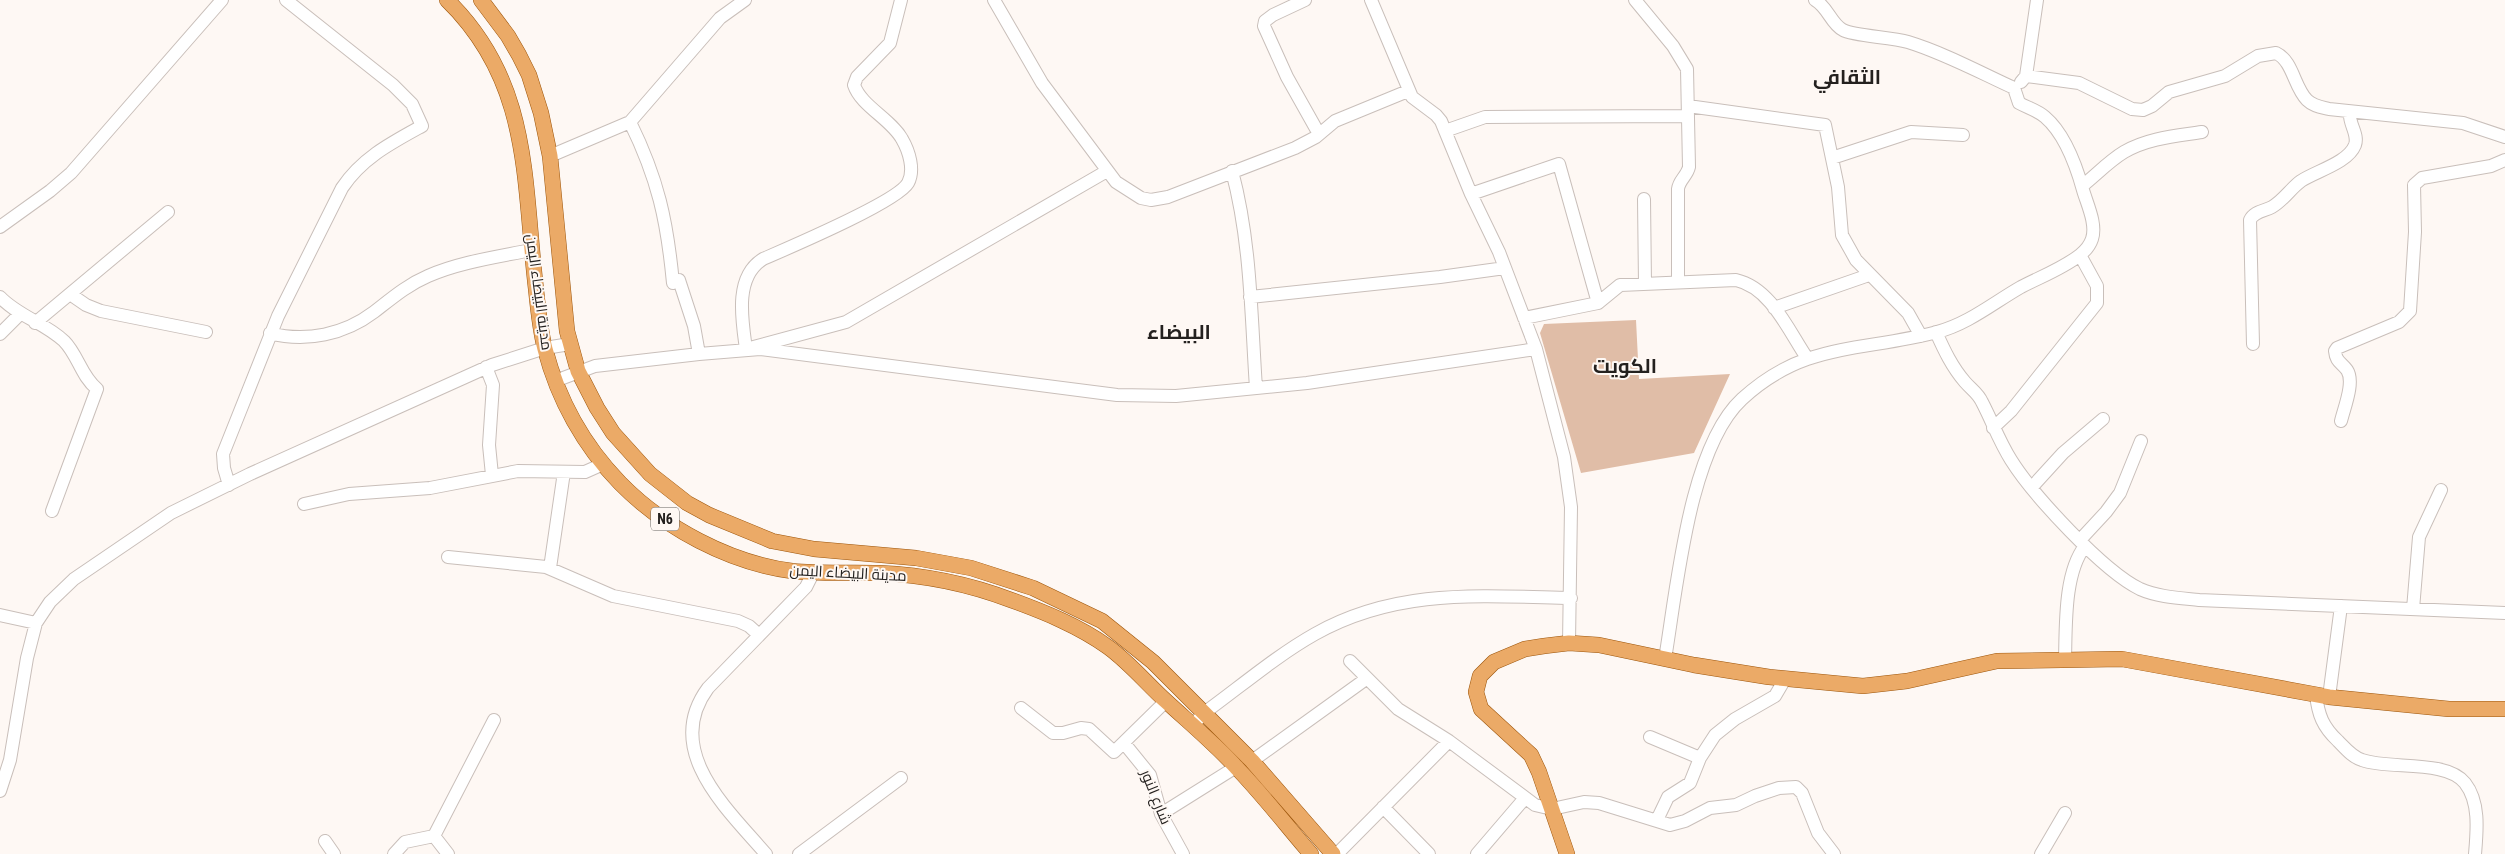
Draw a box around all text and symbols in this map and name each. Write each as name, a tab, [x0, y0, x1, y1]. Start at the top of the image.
district label: الثقافي	[1813, 65, 1881, 93]
street label: مدينة البيضاء اليمن	[521, 233, 556, 351]
district label: البيضاء	[1147, 320, 1211, 344]
district label: الكويت	[1593, 354, 1657, 378]
road number: N6	[651, 508, 679, 530]
street label: مدينة البيضاء اليمن	[789, 561, 907, 586]
street label: شارع النور	[1135, 766, 1175, 828]

